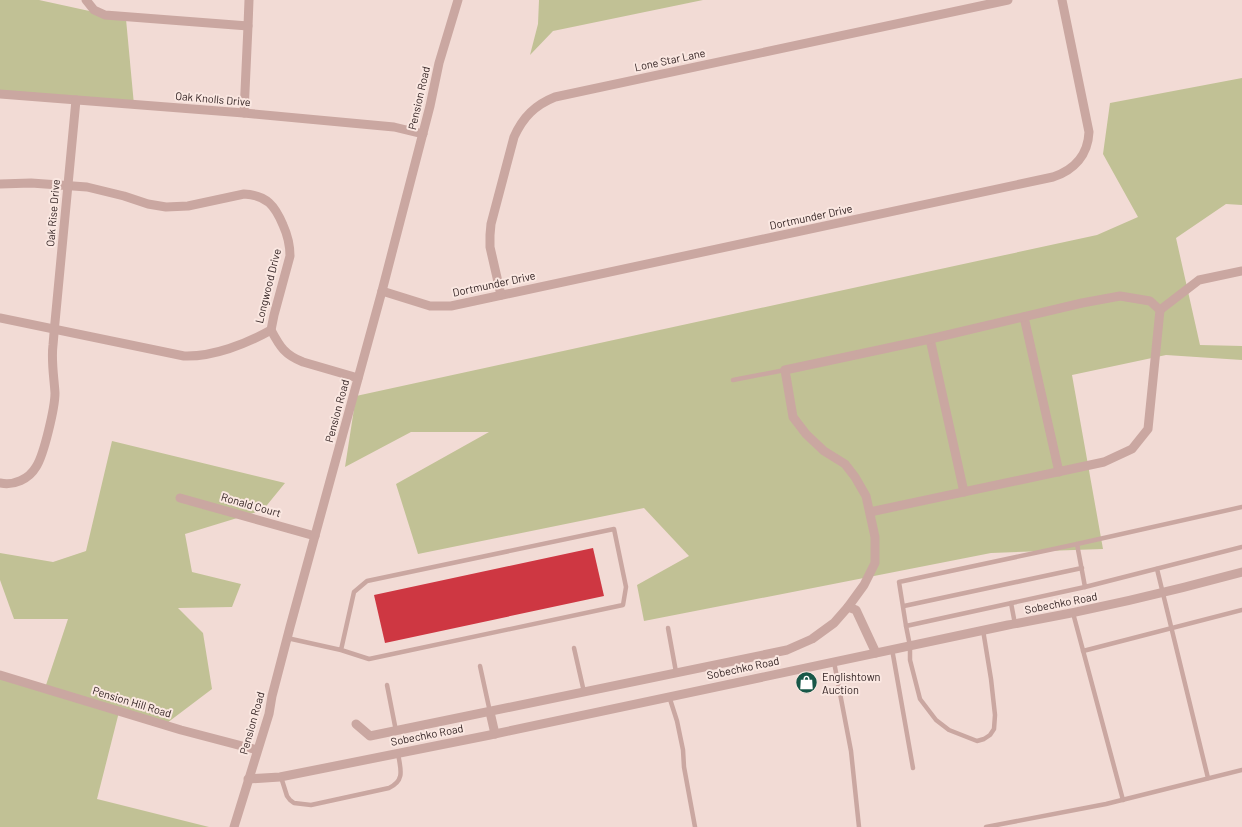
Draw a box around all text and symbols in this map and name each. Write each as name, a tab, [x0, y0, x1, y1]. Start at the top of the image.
street label: Lone Star Lane	[633, 46, 707, 73]
street label: Pension Road	[405, 65, 432, 131]
street label: Oak Knolls Drive	[175, 89, 251, 108]
street label: Oak Rise Drive	[43, 179, 62, 247]
street label: Dortmunder Drive	[768, 201, 854, 232]
street label: Longwood Drive	[252, 247, 283, 325]
street label: Dortmunder Drive	[451, 268, 537, 299]
street label: Pension Road	[322, 378, 351, 444]
street label: Ronald Court	[220, 490, 283, 519]
street label: Sobechko Road	[1024, 589, 1098, 616]
street label: Sobechko Road	[706, 653, 780, 682]
shop icon: Englishtown Auction	[793, 670, 819, 696]
place label: Englishtown Auction	[822, 670, 881, 696]
street label: Pension Hill Road	[91, 683, 173, 720]
street label: Pension Road	[236, 690, 267, 756]
street label: Sobechko Road	[390, 721, 464, 748]

